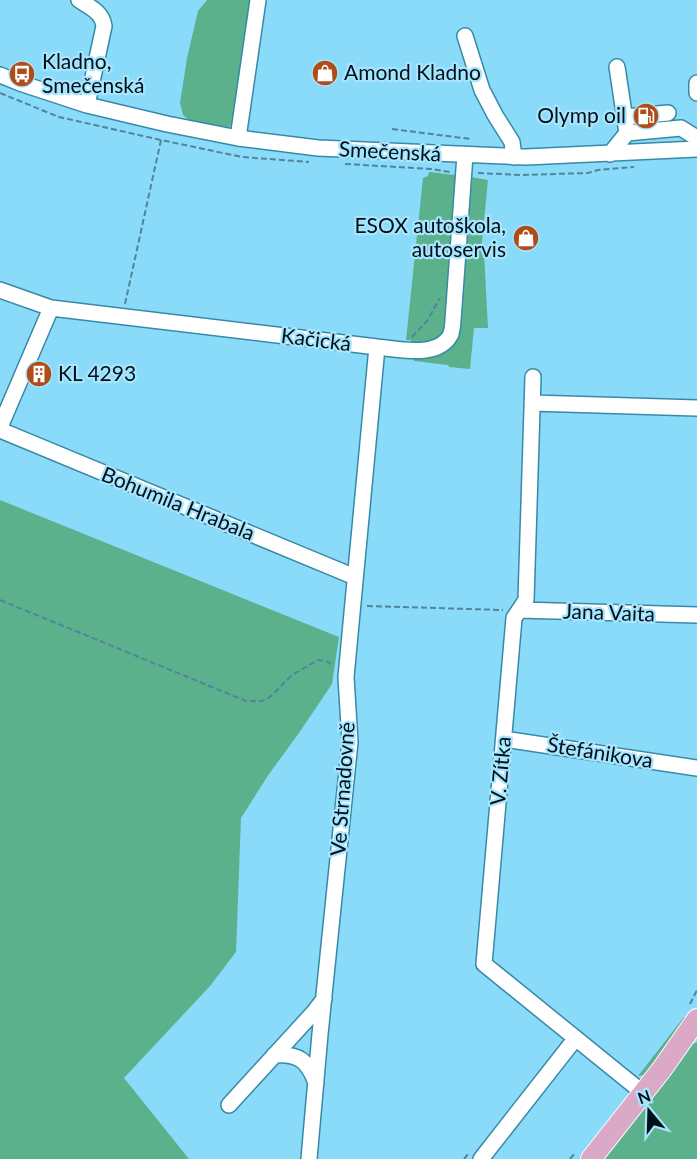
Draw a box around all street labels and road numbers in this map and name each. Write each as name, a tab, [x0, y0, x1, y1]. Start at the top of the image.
street label: Smečenská	[338, 135, 442, 166]
street label: Kačická	[280, 322, 353, 355]
street label: Bohumila Hrabala	[98, 460, 259, 545]
street label: Jana Vaita	[563, 597, 655, 626]
street label: Ve Strnadovně	[324, 721, 359, 857]
street label: Štefánikova	[546, 731, 655, 772]
street label: V. Zítka	[484, 735, 515, 806]

